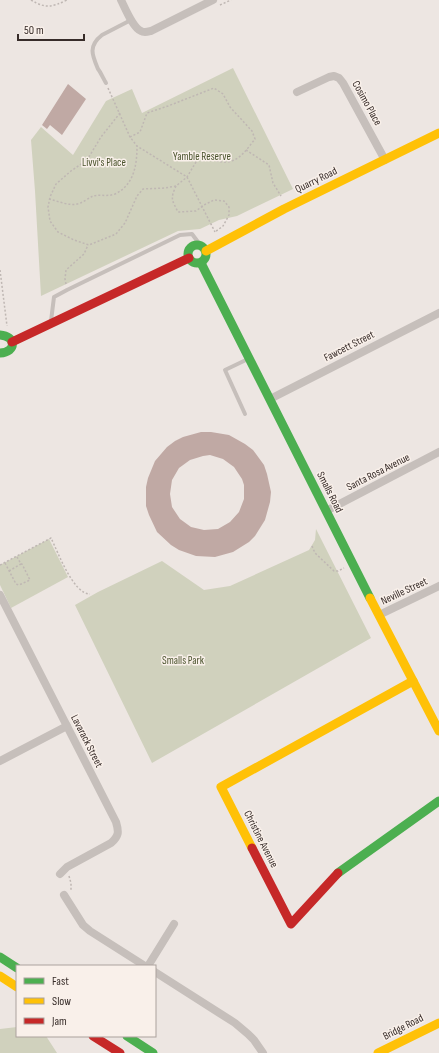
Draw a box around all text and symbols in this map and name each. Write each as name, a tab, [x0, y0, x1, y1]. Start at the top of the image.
scale bar	[18, 16, 84, 42]
text: 50 m	[24, 23, 44, 38]
street label: Cosimo Place	[349, 78, 385, 128]
park label: Yamble Reserve	[173, 150, 231, 163]
park label: Livvi's Place	[82, 156, 126, 169]
street label: Quarry Road	[293, 164, 339, 196]
street label: Fawcett Street	[322, 328, 377, 364]
street label: Santa Rosa Avenue	[344, 450, 412, 494]
street label: Smalls Road	[314, 469, 346, 515]
street label: Neville Street	[379, 574, 430, 607]
park label: Smalls Park	[162, 654, 205, 667]
street label: Lavarack Street	[68, 713, 106, 770]
street label: Christine Avenue	[241, 808, 281, 870]
legend	[16, 965, 156, 1037]
text: Fast	[52, 974, 69, 989]
text: Slow	[52, 994, 71, 1009]
street label: Bridge Road	[381, 1011, 426, 1043]
text: Jam	[51, 1014, 67, 1029]

